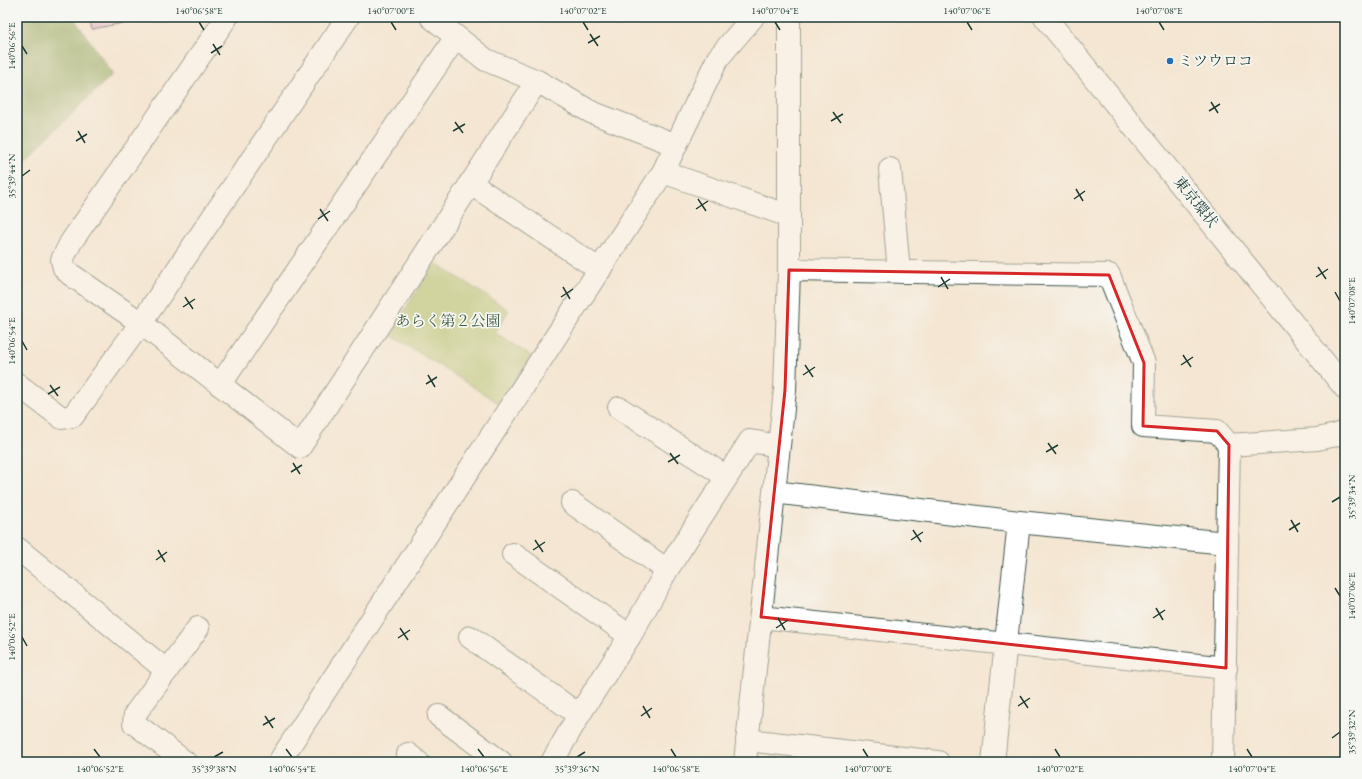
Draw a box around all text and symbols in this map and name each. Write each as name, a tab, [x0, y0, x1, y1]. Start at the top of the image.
text: 140°06'58"E	[175, 4, 223, 17]
text: 140°07'00"E	[367, 4, 415, 17]
text: 140°07'02"E	[559, 4, 607, 17]
text: 140°07'04"E	[751, 4, 799, 17]
text: 140°07'06"E	[943, 4, 991, 17]
text: 140°07'08"E	[1135, 4, 1183, 17]
text: 140°06'56"E	[5, 22, 18, 70]
place label: ミツウロコ	[1178, 51, 1253, 70]
marker: ミツウロコ	[1165, 56, 1175, 66]
text: 35°39'44"N	[5, 153, 18, 198]
street label: 東京環状	[1170, 172, 1223, 231]
text: 140°07'08"E	[1345, 277, 1358, 325]
park label: あらく第２公園	[395, 311, 501, 330]
text: 140°06'54"E	[5, 317, 18, 365]
text: 35°39'34"N	[1345, 474, 1358, 519]
text: 140°07'06"E	[1345, 572, 1358, 620]
text: 140°06'52"E	[5, 613, 18, 661]
text: 35°39'32"N	[1345, 709, 1358, 754]
text: 140°06'52"E	[76, 762, 124, 775]
text: 35°39'38"N	[192, 762, 237, 775]
text: 140°06'54"E	[268, 762, 316, 775]
text: 140°06'56"E	[460, 762, 508, 775]
text: 35°39'36"N	[555, 762, 600, 775]
text: 140°06'58"E	[652, 762, 700, 775]
text: 140°07'00"E	[844, 762, 892, 775]
text: 140°07'02"E	[1036, 762, 1084, 775]
text: 140°07'04"E	[1228, 762, 1276, 775]

